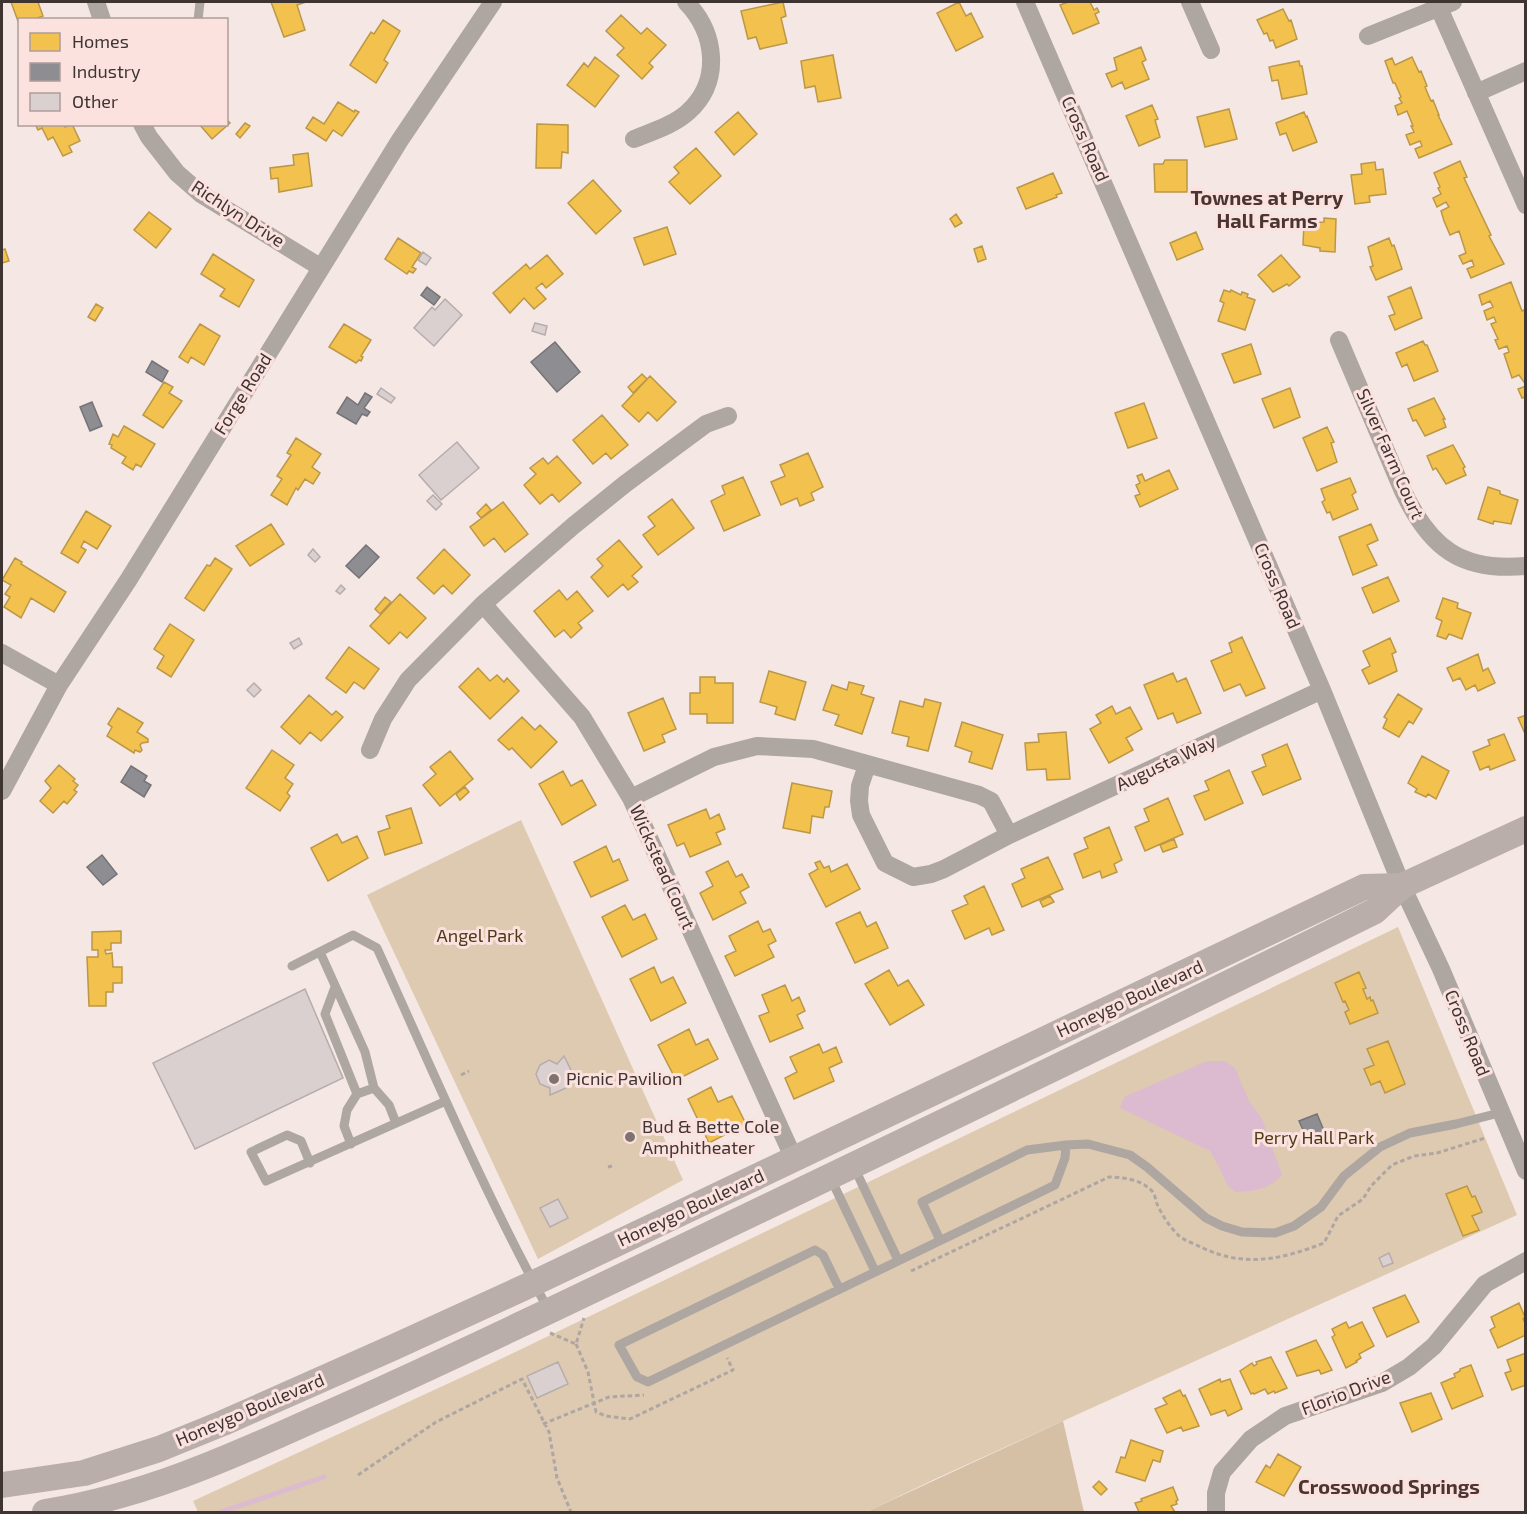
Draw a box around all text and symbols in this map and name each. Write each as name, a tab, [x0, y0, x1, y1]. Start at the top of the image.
legend	[18, 18, 228, 126]
text: Homes	[72, 30, 129, 52]
text: Industry	[72, 60, 141, 82]
text: Other	[72, 90, 118, 112]
street label: Cross Road	[1057, 92, 1115, 185]
street label: Richlyn Drive	[188, 175, 289, 251]
district label: Townes at Perry Hall Farms	[1191, 185, 1344, 232]
street label: Forge Road	[208, 349, 276, 438]
street label: Silver Farm Court	[1352, 385, 1430, 522]
street label: Cross Road	[1250, 539, 1306, 632]
street label: Augusta Way	[1112, 729, 1219, 795]
street label: Wickstead Court	[626, 801, 700, 932]
park label: Angel Park	[436, 924, 524, 946]
street label: Honeygo Boulevard	[1053, 954, 1206, 1042]
street label: Cross Road	[1441, 986, 1495, 1079]
place label: Picnic Pavilion	[566, 1067, 683, 1089]
marker: Picnic Pavilion	[547, 1072, 561, 1086]
place label: Bud & Bette Cole Amphitheater	[642, 1115, 779, 1158]
park label: Perry Hall Park	[1254, 1126, 1374, 1148]
marker: Bud & Bette Cole Amphitheater	[623, 1130, 637, 1144]
street label: Honeygo Boulevard	[614, 1163, 767, 1251]
street label: Florio Drive	[1298, 1365, 1393, 1419]
street label: Honeygo Boulevard	[172, 1368, 327, 1450]
district label: Crosswood Springs	[1298, 1474, 1480, 1498]

